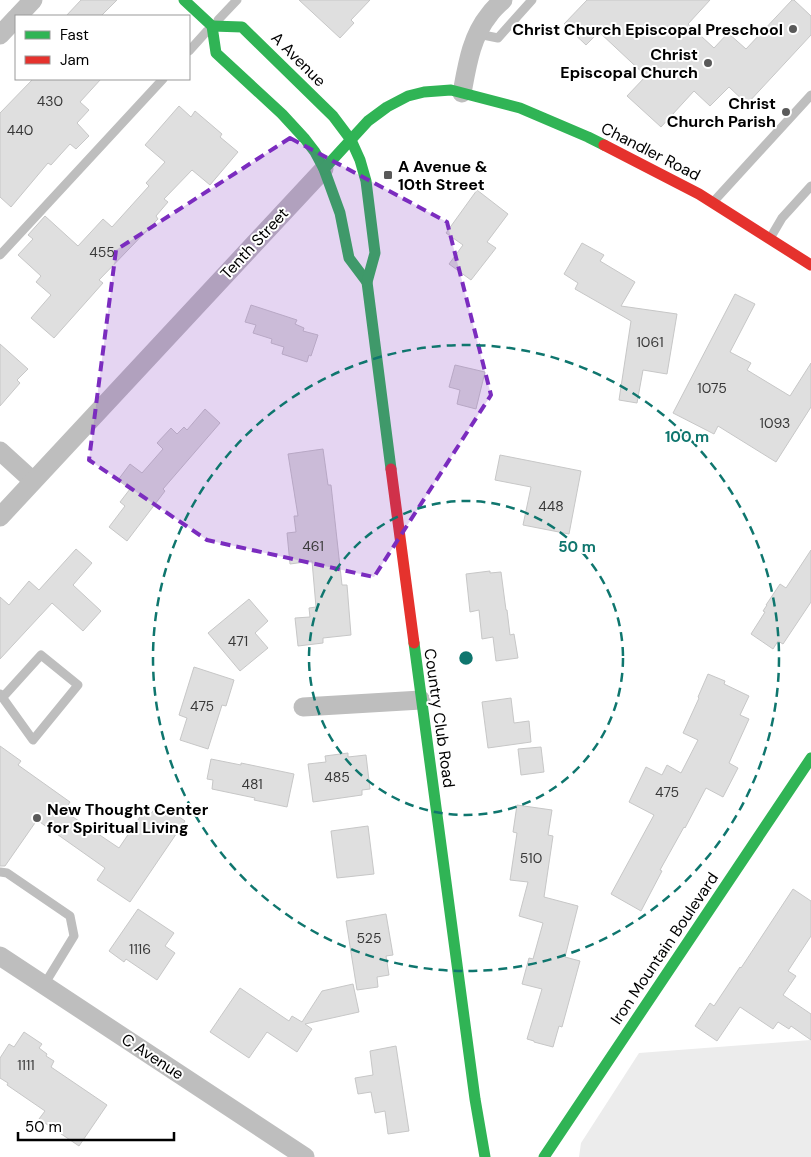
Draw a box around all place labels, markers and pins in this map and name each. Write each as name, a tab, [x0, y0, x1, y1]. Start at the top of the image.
place label: Christ Church Episcopal Preschool	[512, 19, 783, 40]
marker: Christ Church Episcopal Preschool	[787, 23, 799, 35]
place label: Christ Episcopal Church	[560, 44, 698, 83]
marker: Christ Episcopal Church	[702, 57, 714, 69]
place label: Christ Church Parish	[667, 93, 776, 132]
marker: Christ Church Parish	[780, 106, 792, 118]
place label: A Avenue & 10th Street	[398, 156, 488, 195]
marker: A Avenue & 10th Street	[382, 169, 394, 181]
centre of rings	[457, 649, 475, 667]
place label: New Thought Center for Spiritual Living	[47, 799, 209, 838]
marker: New Thought Center for Spiritual Living	[31, 812, 43, 824]

